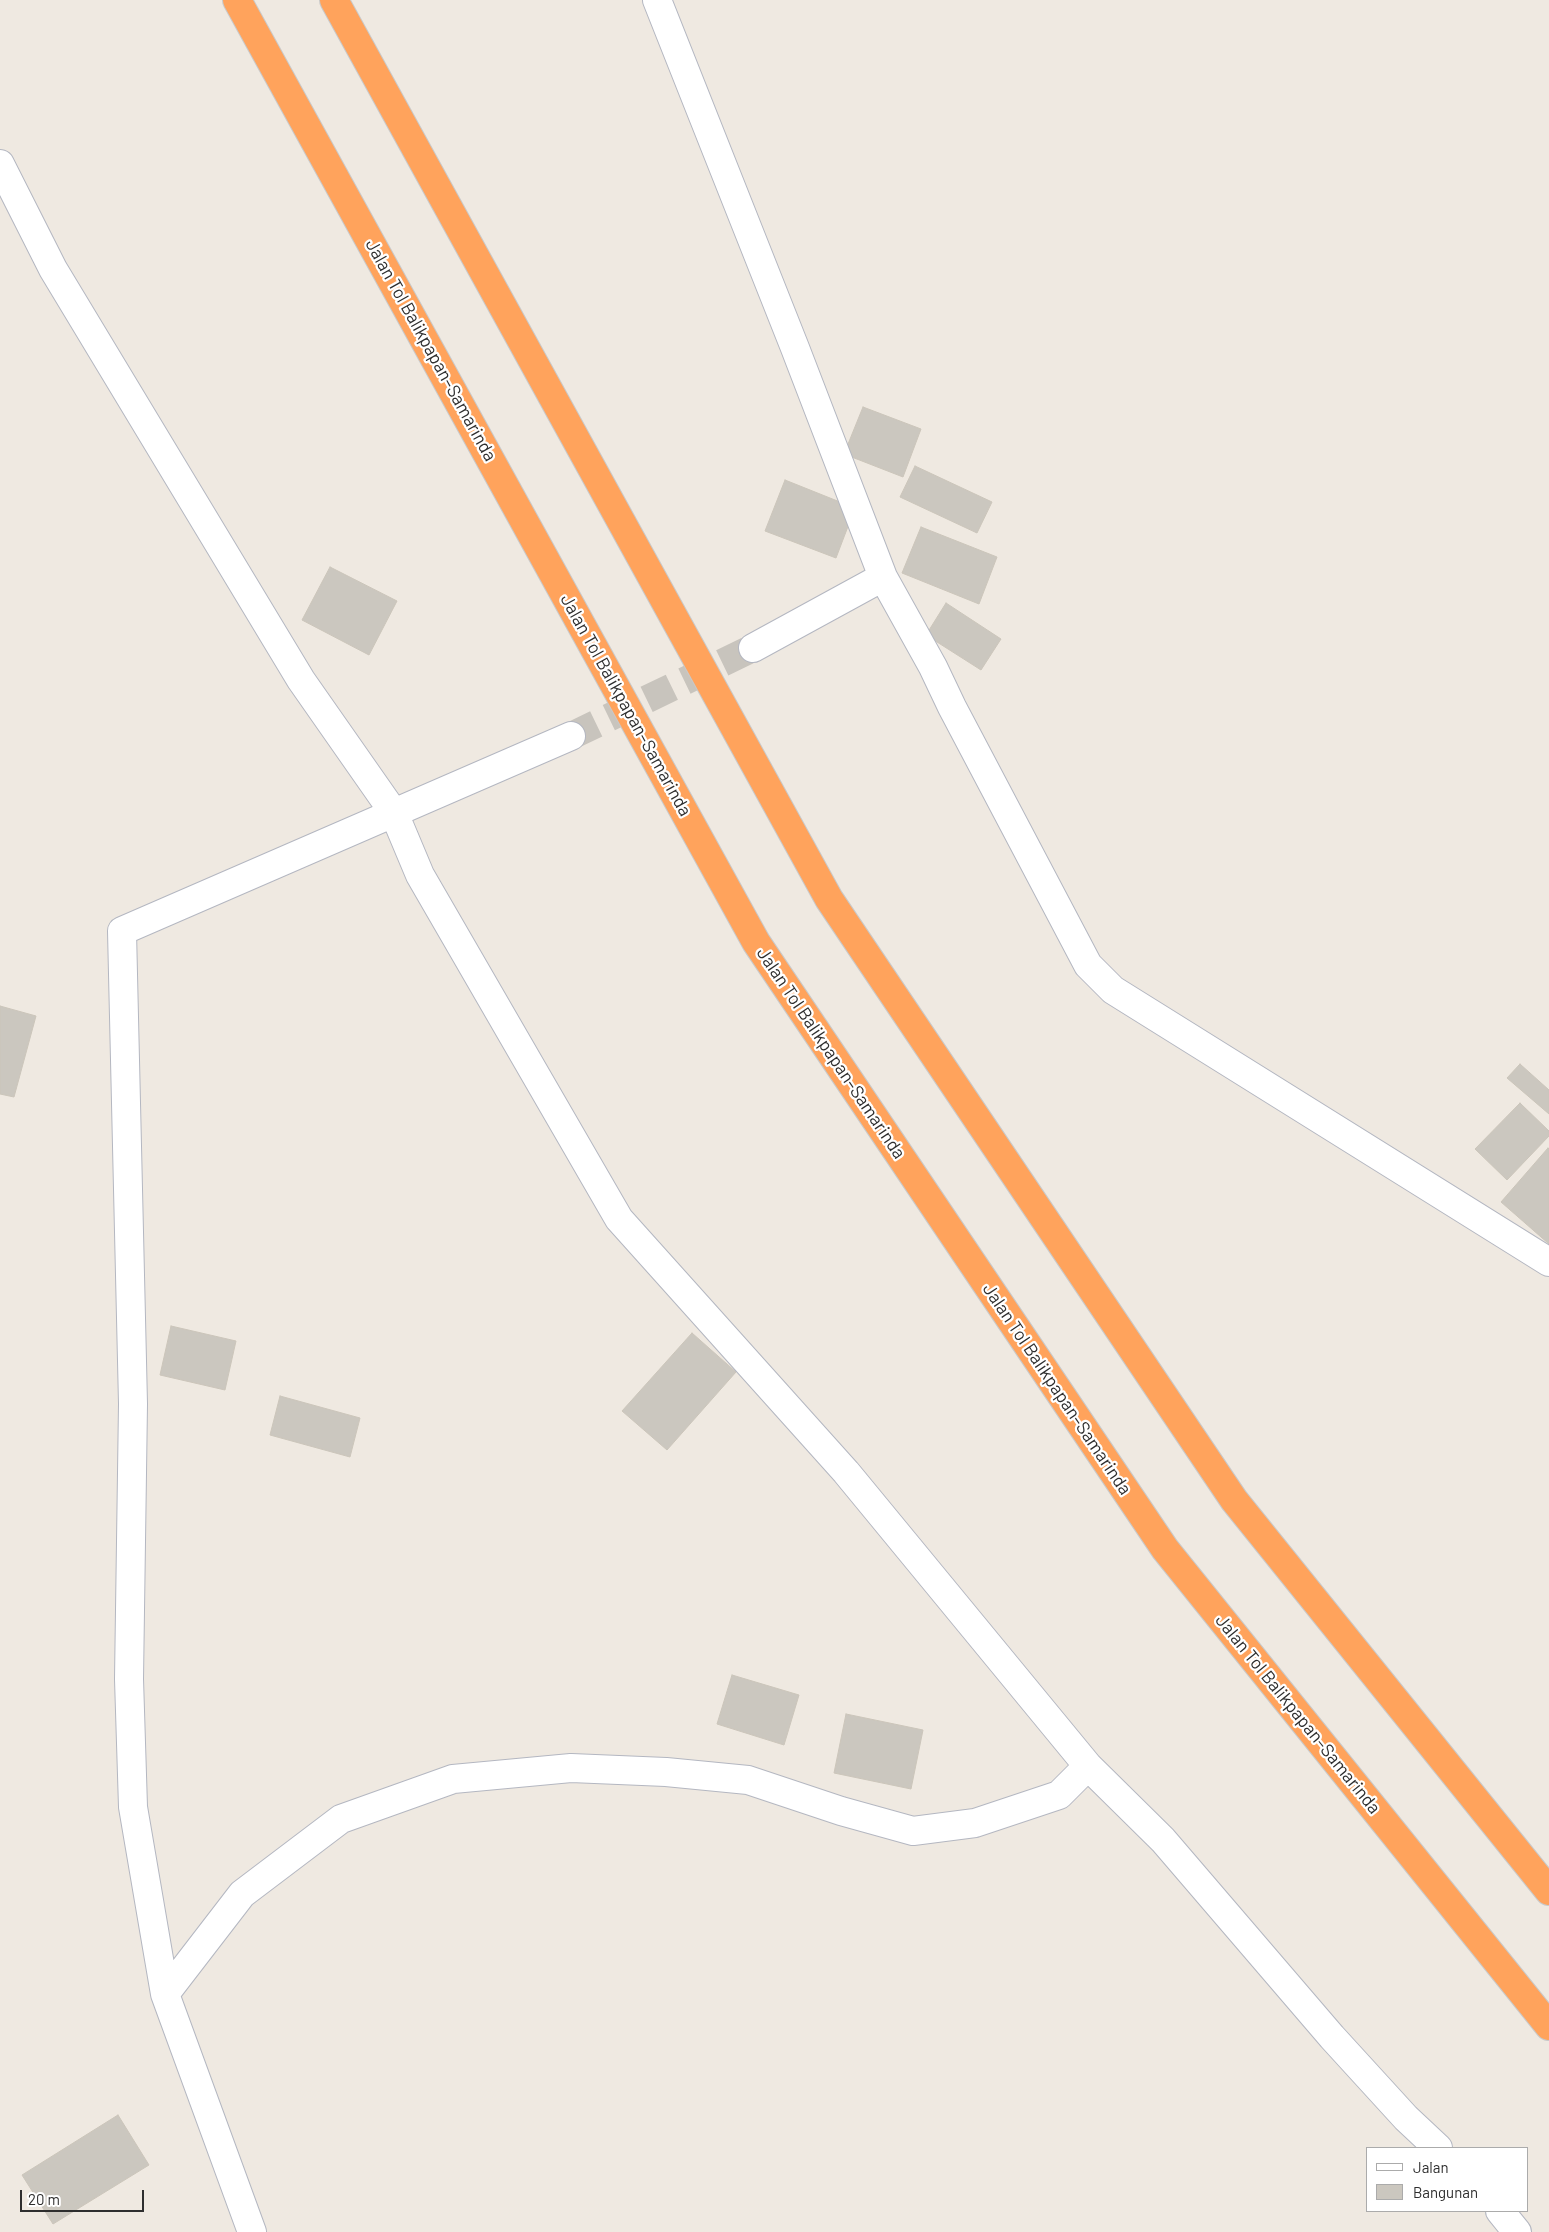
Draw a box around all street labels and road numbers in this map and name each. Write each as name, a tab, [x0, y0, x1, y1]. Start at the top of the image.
street label: Jalan Tol Balikpapan–Samarinda	[361, 235, 501, 465]
street label: Jalan Tol Balikpapan–Samarinda	[556, 590, 696, 820]
street label: Jalan Tol Balikpapan–Samarinda	[752, 943, 910, 1163]
street label: Jalan Tol Balikpapan–Samarinda	[978, 1279, 1136, 1499]
street label: Jalan Tol Balikpapan–Samarinda	[1211, 1610, 1385, 1818]

